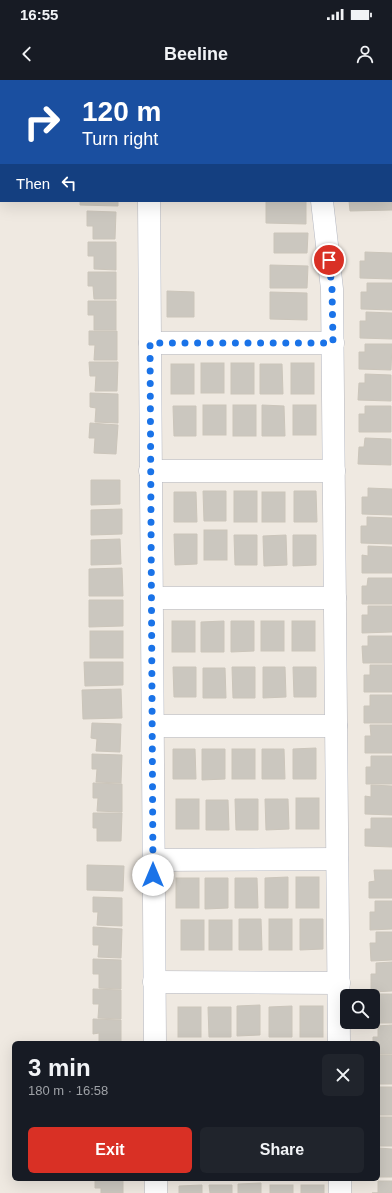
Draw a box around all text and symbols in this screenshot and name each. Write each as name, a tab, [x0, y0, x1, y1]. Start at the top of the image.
text: 16:55	[20, 6, 58, 23]
icon: back	[16, 43, 38, 65]
icon: person	[354, 43, 376, 65]
text: Beeline	[164, 44, 228, 64]
icon: right	[16, 96, 68, 148]
text: 120 m	[82, 96, 161, 127]
text: Turn right	[82, 129, 158, 149]
icon: left	[58, 172, 80, 194]
text: Then	[16, 175, 50, 192]
pin	[312, 243, 346, 277]
icon: arrive	[318, 249, 340, 271]
position arrow	[132, 854, 174, 896]
map controls	[340, 989, 380, 1029]
button: search	[340, 989, 380, 1029]
text: 3 min	[28, 1054, 91, 1081]
button: close	[322, 1054, 364, 1096]
text: 180 m · 16:58	[28, 1083, 108, 1098]
button: Exit	[28, 1127, 192, 1173]
button: Share	[200, 1127, 364, 1173]

